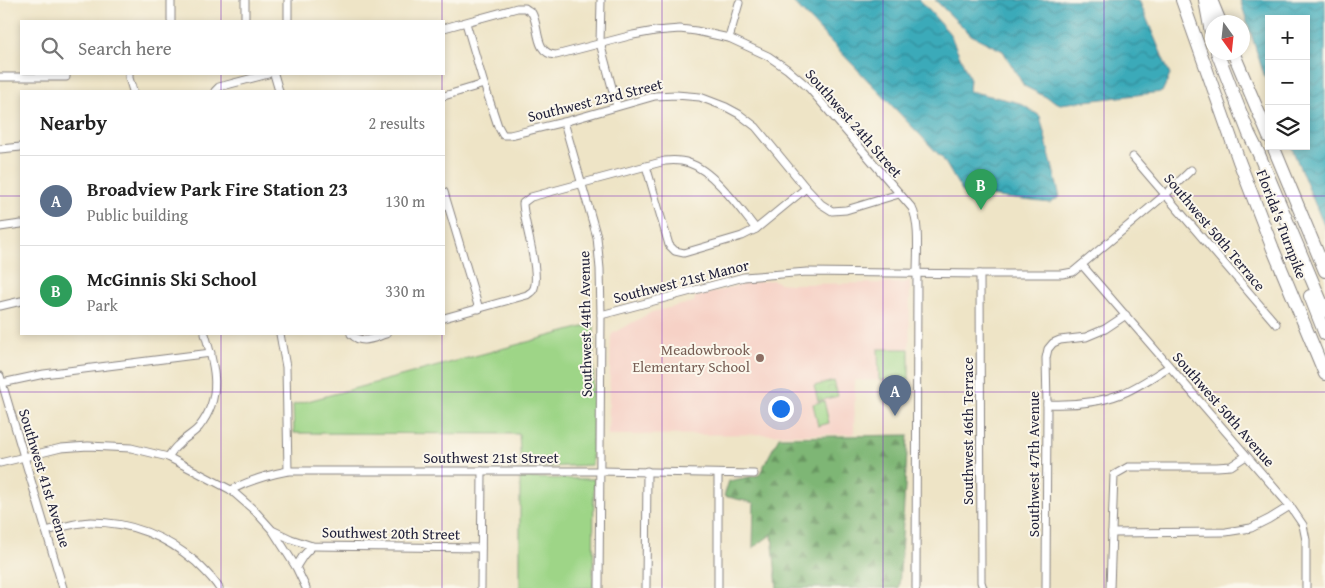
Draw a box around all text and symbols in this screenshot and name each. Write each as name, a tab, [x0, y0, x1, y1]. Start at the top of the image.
north arrow	[1205, 15, 1250, 60]
map controls	[1265, 15, 1310, 150]
button: +	[1265, 15, 1310, 60]
search box	[20, 20, 445, 75]
icon: search	[38, 34, 66, 62]
text: Search here	[78, 34, 172, 62]
button: −	[1265, 60, 1310, 105]
street label: Southwest 24th Street	[801, 64, 908, 183]
street label: Southwest 23rd Street	[525, 73, 665, 127]
button: layers	[1265, 105, 1310, 150]
text: Nearby	[40, 107, 107, 138]
text: 2 results	[368, 111, 425, 135]
street label: Florida's Turnpike	[1251, 166, 1313, 282]
pin: B	[965, 169, 997, 210]
street label: Southwest 50th Terrace	[1159, 169, 1271, 295]
text: Broadview Park Fire Station 23	[87, 175, 348, 203]
text: A	[51, 189, 61, 213]
text: 130 m	[385, 189, 425, 213]
text: Public building	[87, 203, 188, 227]
street label: Southwest 44th Avenue	[573, 251, 597, 397]
street label: Southwest 21st Manor	[611, 254, 751, 308]
text: McGinnis Ski School	[87, 265, 257, 293]
text: B	[51, 279, 61, 303]
text: 330 m	[385, 279, 425, 303]
text: Park	[87, 293, 118, 317]
place label: Meadowbrook Elementary School	[632, 339, 750, 377]
street label: Southwest 50th Avenue	[1168, 347, 1280, 471]
marker: Meadowbrook Elementary School	[754, 352, 766, 364]
street label: Southwest 46th Terrace	[957, 357, 978, 505]
pin: A	[879, 375, 911, 416]
street label: Southwest 47th Avenue	[1023, 391, 1044, 537]
your location	[768, 396, 794, 422]
street label: Southwest 41st Avenue	[14, 406, 76, 550]
street label: Southwest 21st Street	[423, 447, 560, 468]
street label: Southwest 20th Street	[322, 521, 461, 545]

